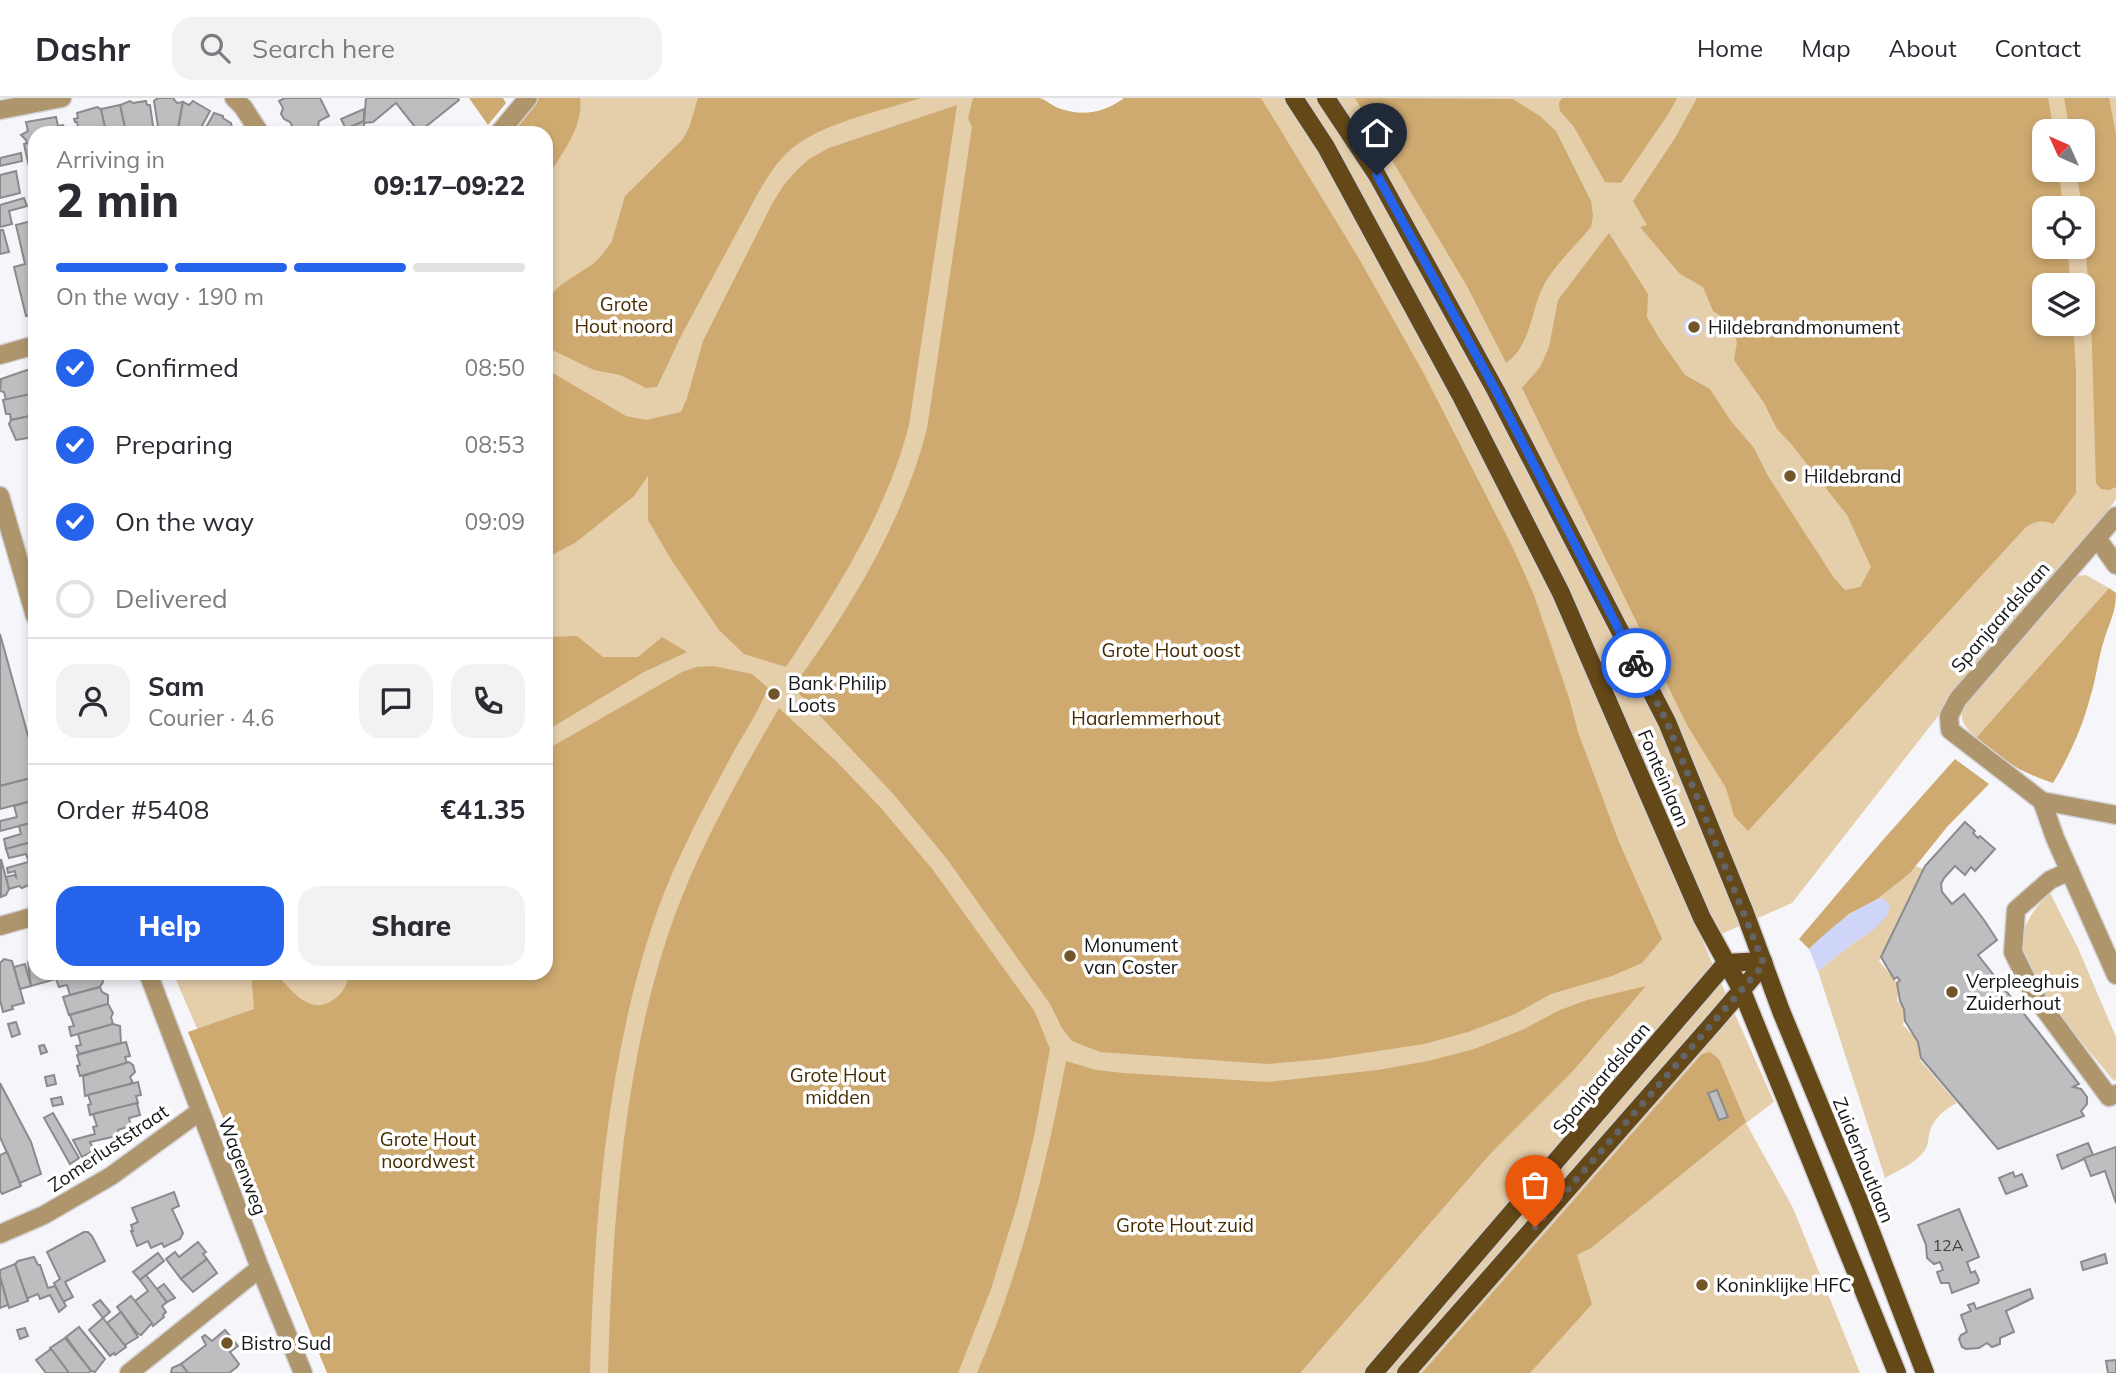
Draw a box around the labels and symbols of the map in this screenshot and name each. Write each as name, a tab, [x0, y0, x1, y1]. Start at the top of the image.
pin	[1347, 103, 1407, 175]
north arrow	[2032, 119, 2095, 182]
park label: Grote Hout noord	[575, 292, 673, 338]
place label: Hildebrandmonument	[1708, 315, 1900, 339]
marker: Hildebrandmonument	[1686, 319, 1702, 335]
place label: Hildebrand	[1804, 464, 1901, 488]
marker: Hildebrand	[1782, 468, 1798, 484]
street label: Spanjaardslaan	[1945, 557, 2055, 677]
courier	[1601, 628, 1671, 698]
park label: Grote Hout oost	[1102, 638, 1241, 662]
place label: Bank Philip Loots	[788, 671, 887, 717]
marker: Bank Philip Loots	[766, 686, 782, 702]
park label: Haarlemmerhout	[1071, 706, 1221, 730]
street label: Fonteinlaan	[1633, 726, 1695, 830]
place label: Monument van Coster	[1084, 933, 1178, 979]
marker: Monument van Coster	[1062, 948, 1078, 964]
place label: Verpleeghuis Zuiderhout	[1966, 969, 2079, 1015]
marker: Verpleeghuis Zuiderhout	[1944, 984, 1960, 1000]
street label: Spanjaardslaan	[1547, 1017, 1655, 1139]
park label: Grote Hout midden	[790, 1063, 886, 1109]
street label: Zuiderhoutlaan	[1828, 1094, 1900, 1226]
street label: Zomerluststraat	[43, 1099, 173, 1197]
street label: Wagenweg	[213, 1114, 273, 1218]
park label: Grote Hout noordwest	[380, 1127, 476, 1173]
pin	[1505, 1155, 1565, 1227]
park label: Grote Hout zuid	[1116, 1213, 1254, 1237]
house number: 12A	[1933, 1235, 1964, 1255]
place label: Koninklijke HFC	[1716, 1273, 1852, 1297]
marker: Koninklijke HFC	[1694, 1277, 1710, 1293]
place label: Bistro Sud	[241, 1331, 331, 1355]
marker: Bistro Sud	[219, 1335, 235, 1351]

